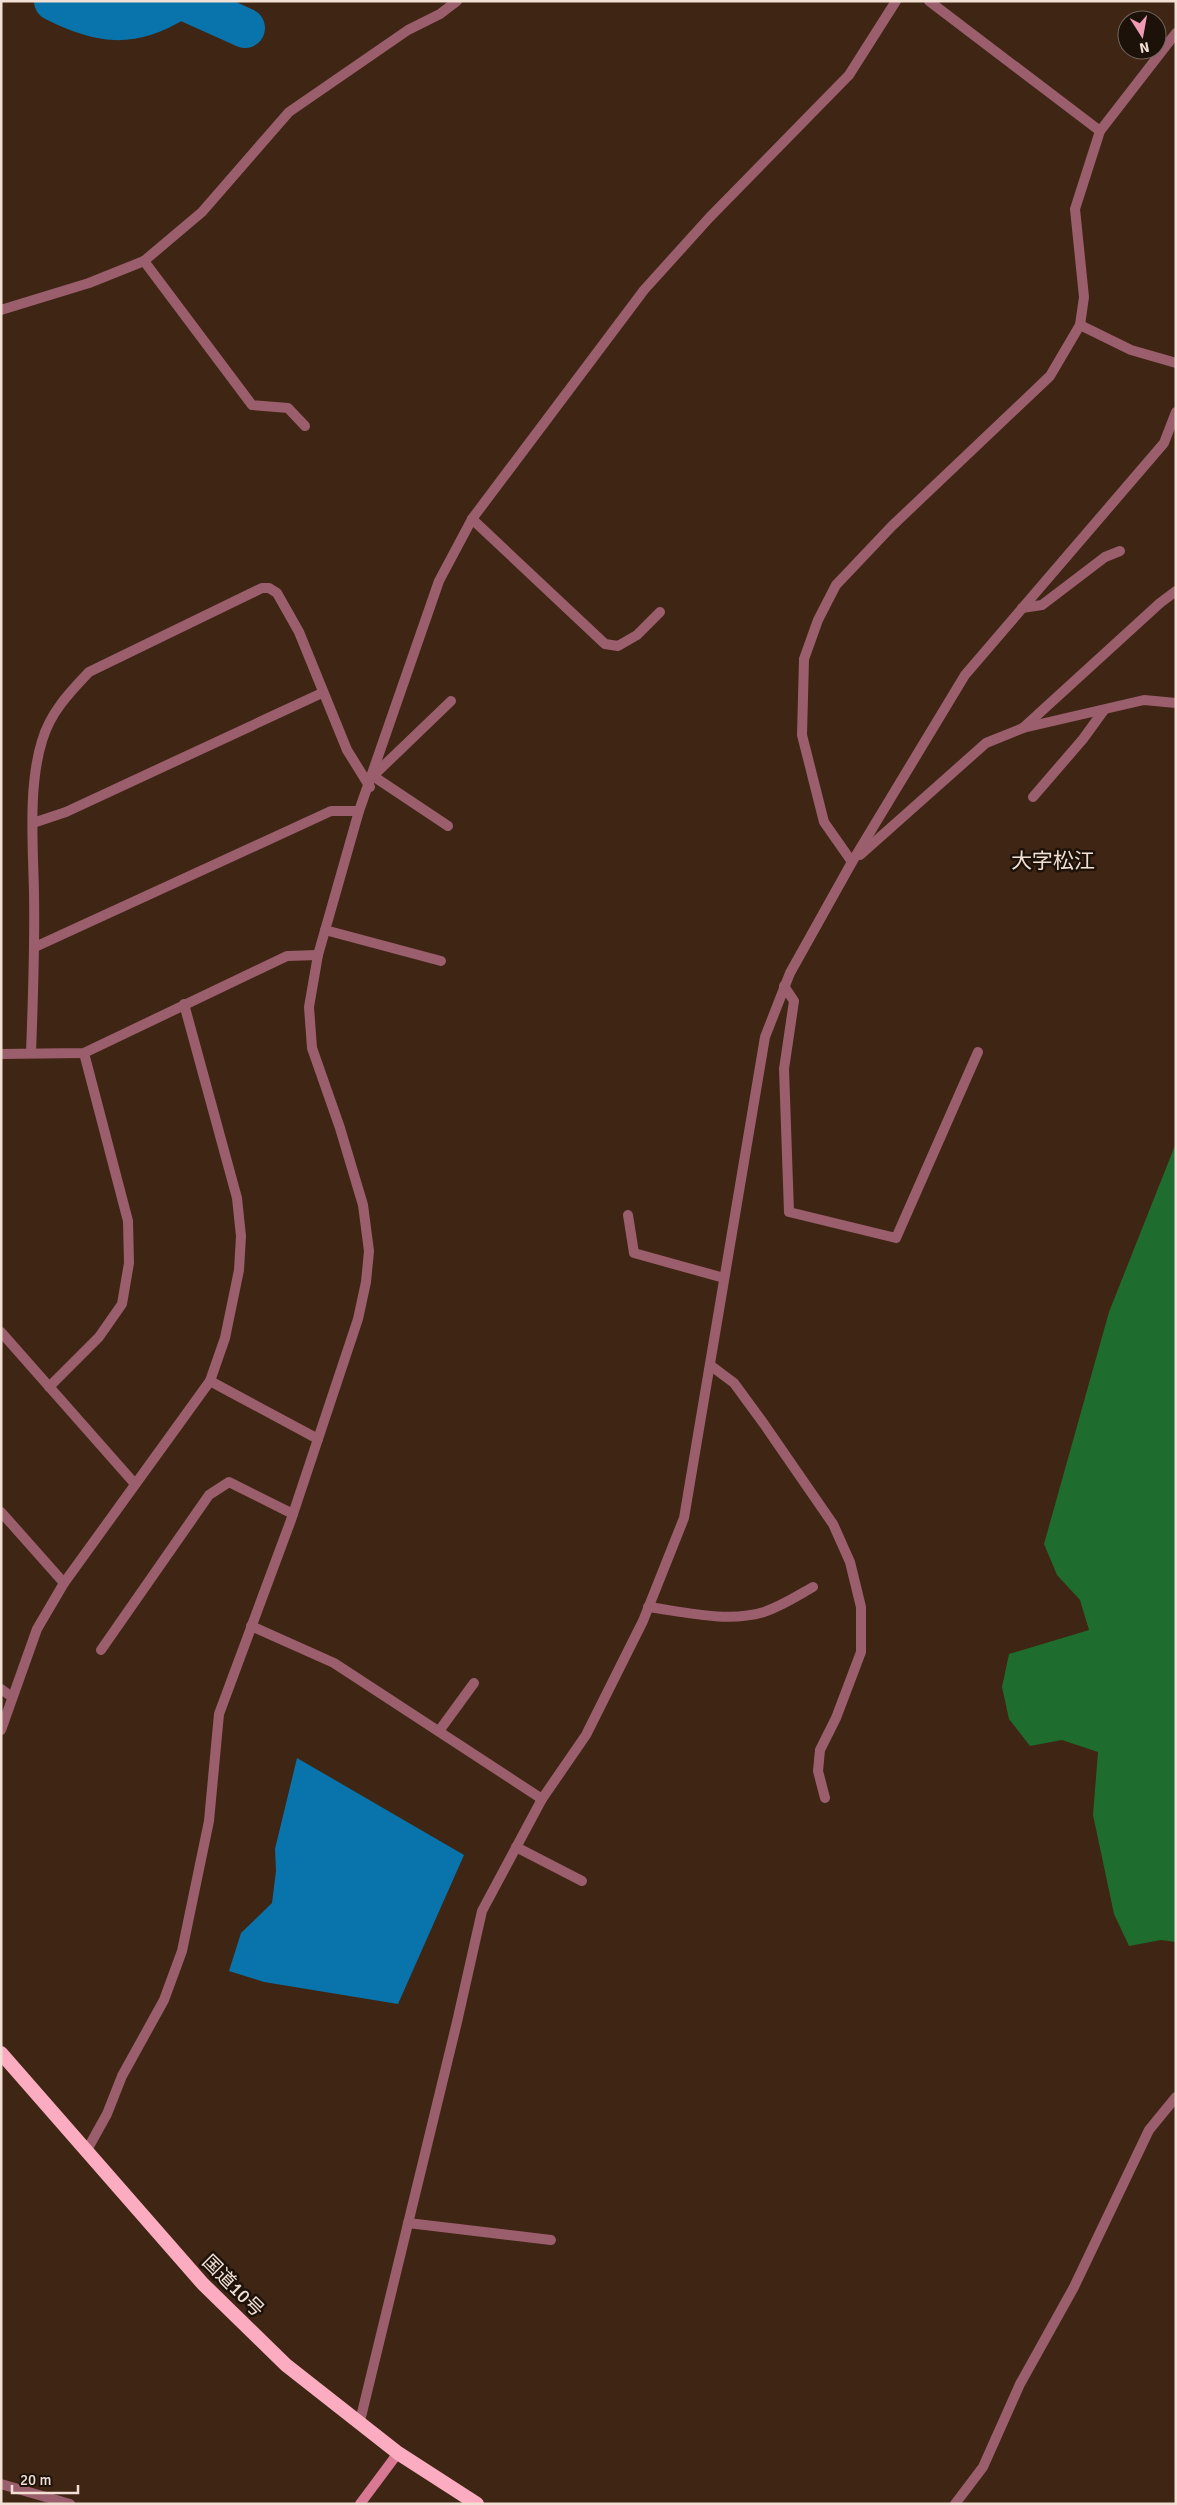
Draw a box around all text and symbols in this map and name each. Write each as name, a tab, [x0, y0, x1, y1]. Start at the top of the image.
north arrow	[1117, 10, 1167, 60]
text: N	[1138, 38, 1151, 57]
district label: 大字松江	[1011, 848, 1095, 874]
street label: 国道10号	[197, 2250, 269, 2322]
scale bar	[12, 2462, 79, 2494]
text: 20 m	[20, 2471, 51, 2489]

